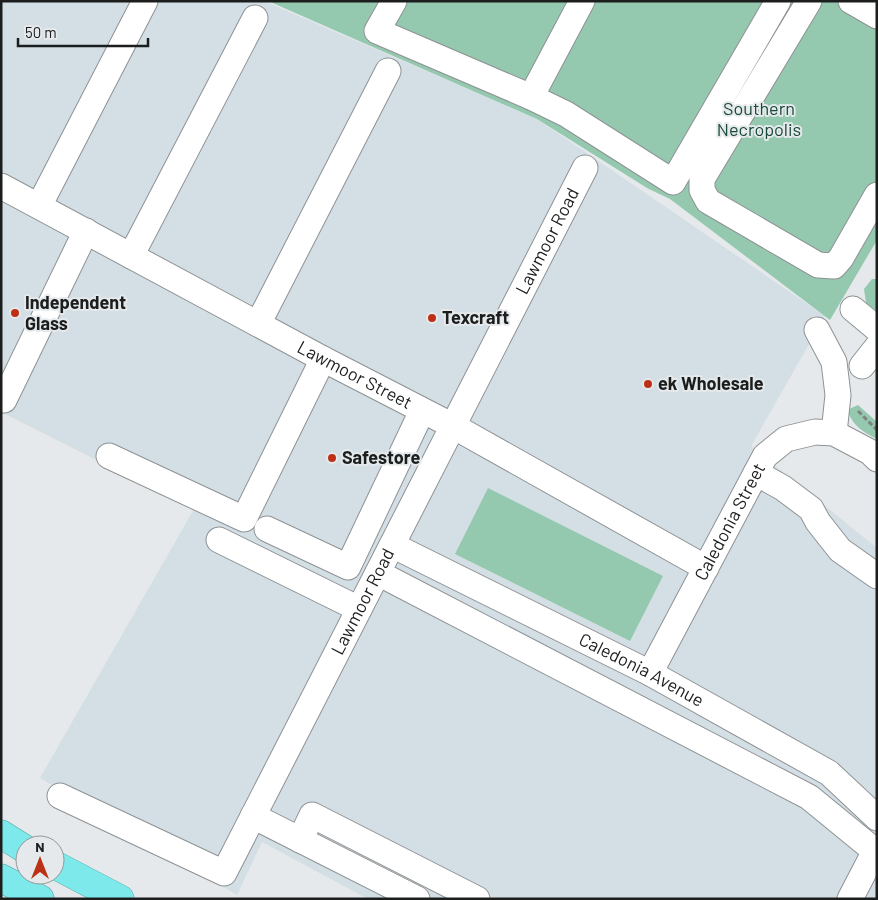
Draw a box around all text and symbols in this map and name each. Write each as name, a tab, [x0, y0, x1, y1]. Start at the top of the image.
scale bar	[18, 15, 148, 47]
text: 50 m	[25, 23, 57, 41]
park label: Southern Necropolis	[717, 97, 801, 140]
street label: Lawmoor Road	[510, 184, 583, 298]
place label: Independent Glass	[25, 291, 126, 334]
place label: Texcraft	[442, 306, 509, 328]
marker: Independent Glass	[9, 307, 21, 319]
marker: Texcraft	[426, 312, 438, 324]
street label: Lawmoor Street	[294, 335, 416, 413]
place label: ek Wholesale	[658, 372, 764, 394]
marker: ek Wholesale	[642, 378, 654, 390]
place label: Safestore	[342, 446, 420, 468]
marker: Safestore	[326, 452, 338, 464]
street label: Caledonia Street	[689, 459, 769, 584]
street label: Lawmoor Road	[326, 544, 398, 658]
street label: Caledonia Avenue	[576, 628, 708, 711]
north arrow	[15, 835, 65, 885]
text: N	[35, 838, 45, 855]

